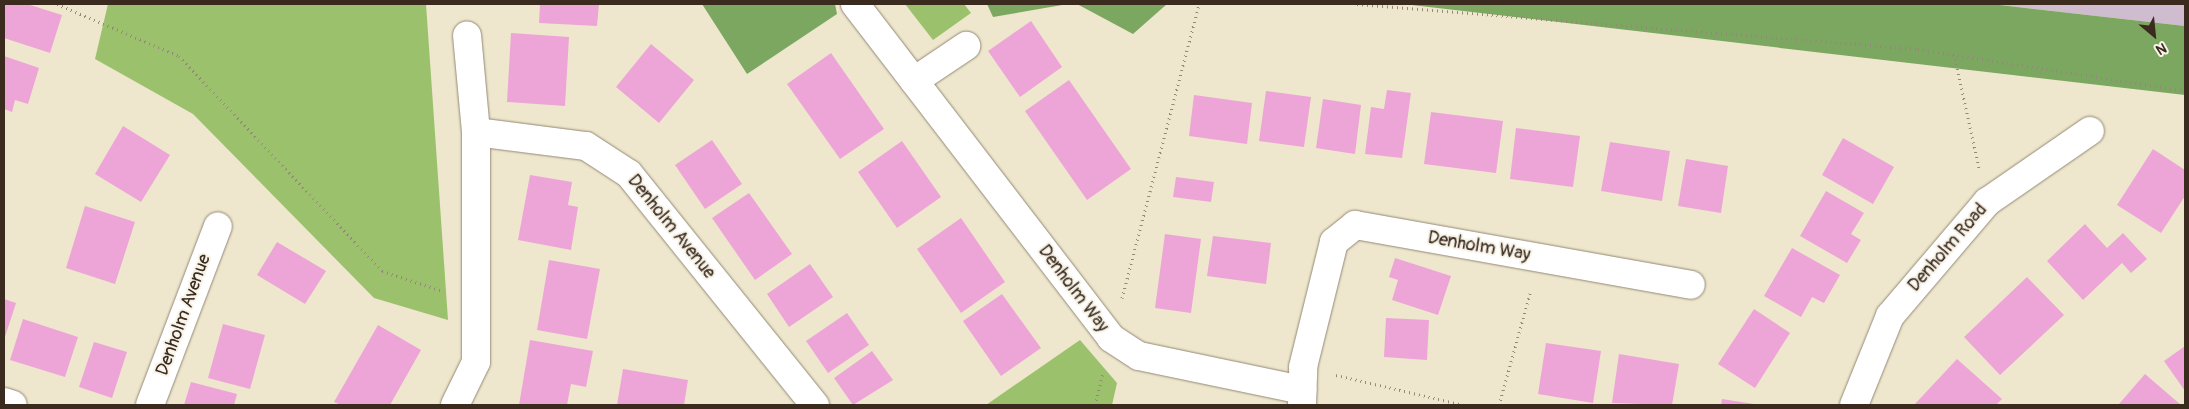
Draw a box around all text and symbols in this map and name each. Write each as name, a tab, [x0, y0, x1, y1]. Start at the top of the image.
north arrow	[2129, 10, 2179, 60]
text: N	[2153, 39, 2169, 58]
street label: Denholm Avenue	[622, 171, 720, 283]
street label: Denholm Road	[1904, 200, 1992, 296]
street label: Denholm Way	[1426, 227, 1532, 267]
street label: Denholm Way	[1033, 241, 1113, 337]
street label: Denholm Avenue	[152, 251, 216, 379]

